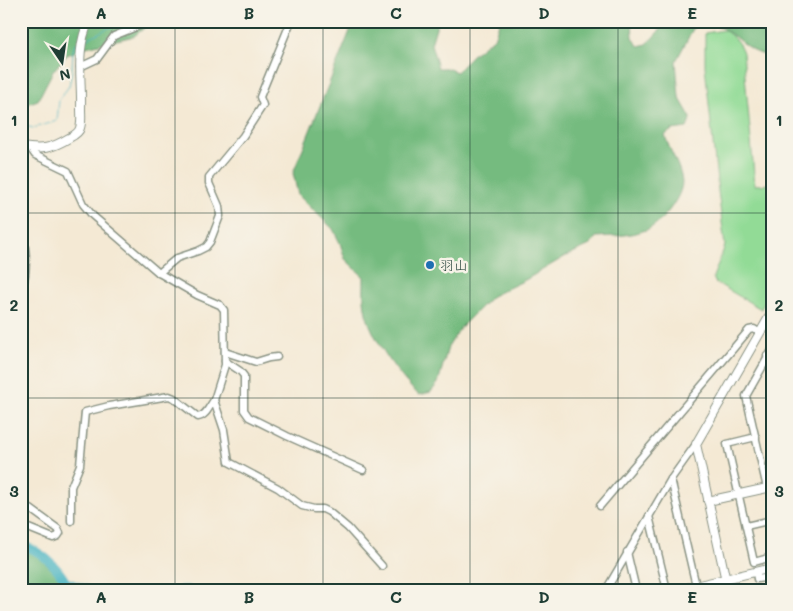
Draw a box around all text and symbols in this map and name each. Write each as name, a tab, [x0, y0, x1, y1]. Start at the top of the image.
text: A	[95, 2, 107, 23]
text: B	[244, 2, 254, 23]
text: C	[390, 2, 402, 23]
text: D	[538, 2, 550, 23]
text: E	[687, 2, 697, 23]
north arrow	[38, 38, 88, 88]
text: N	[58, 65, 72, 86]
text: 1	[10, 109, 18, 130]
text: 1	[775, 109, 783, 130]
place label: 羽山	[440, 255, 468, 274]
marker: 羽山	[424, 259, 436, 271]
text: 2	[10, 294, 19, 315]
text: 2	[775, 294, 784, 315]
text: 3	[9, 480, 19, 501]
text: 3	[774, 480, 784, 501]
text: A	[95, 586, 107, 607]
text: B	[244, 586, 254, 607]
text: C	[390, 586, 402, 607]
text: D	[538, 586, 550, 607]
text: E	[687, 586, 697, 607]

